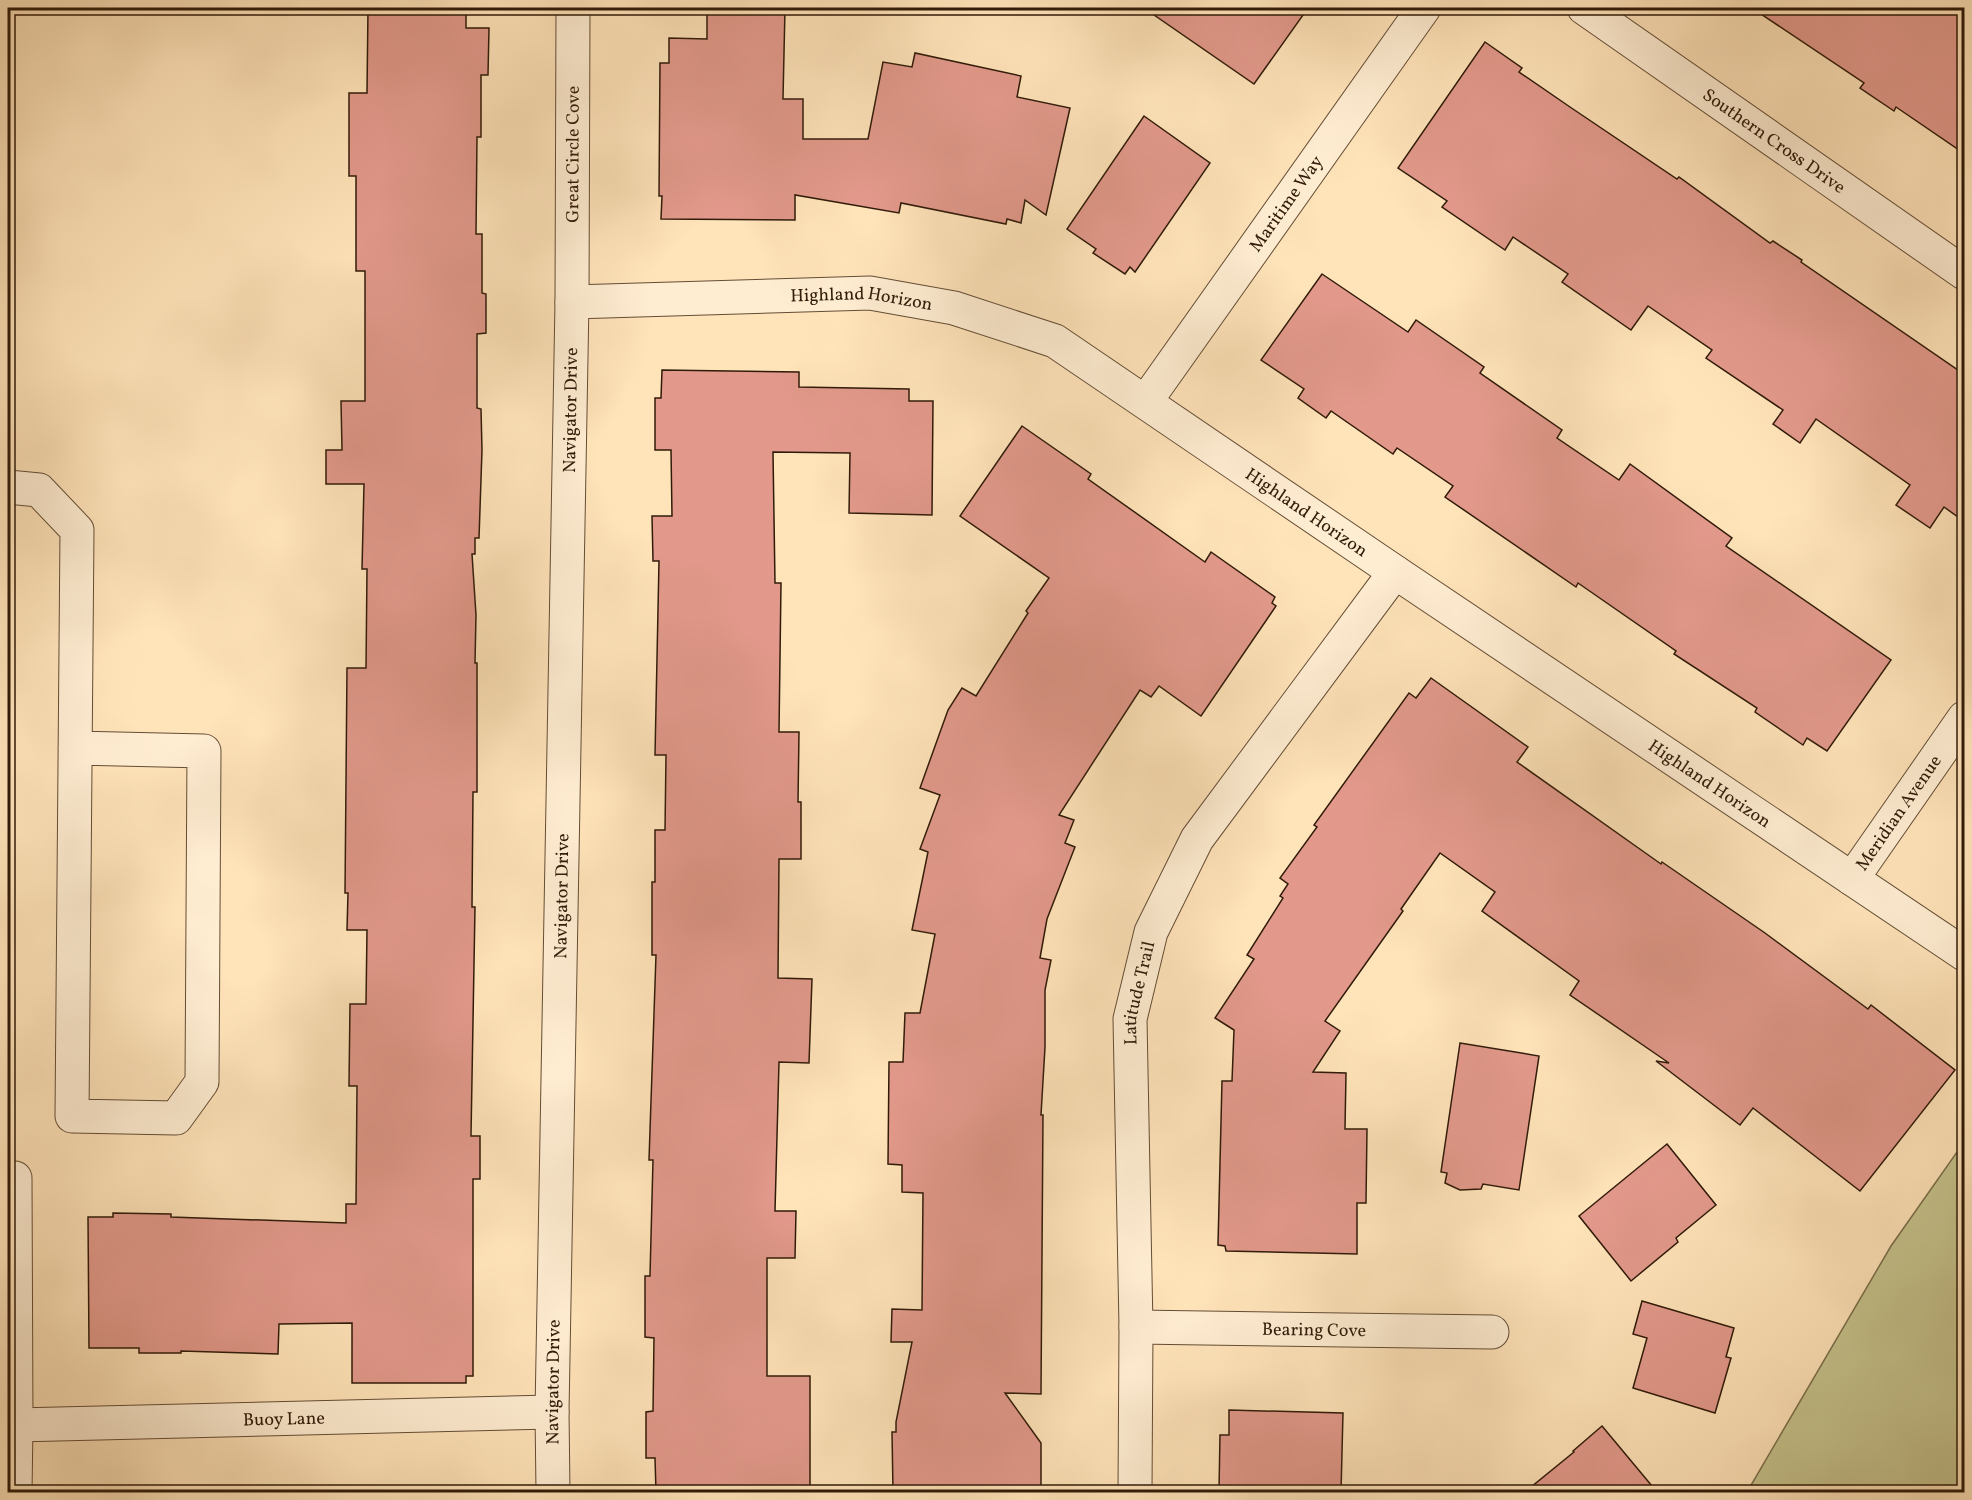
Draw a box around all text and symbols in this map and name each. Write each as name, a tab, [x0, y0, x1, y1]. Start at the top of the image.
street label: Southern Cross Drive	[1697, 83, 1850, 201]
street label: Great Circle Cove	[561, 86, 587, 223]
street label: Maritime Way	[1244, 151, 1330, 258]
street label: Highland Horizon	[790, 282, 935, 318]
street label: Navigator Drive	[558, 347, 585, 473]
street label: Highland Horizon	[1240, 463, 1372, 564]
street label: Highland Horizon	[1643, 734, 1776, 835]
street label: Meridian Avenue	[1850, 751, 1949, 876]
street label: Navigator Drive	[549, 833, 576, 959]
street label: Latitude Trail	[1119, 939, 1162, 1045]
street label: Bearing Cove	[1262, 1318, 1366, 1344]
street label: Navigator Drive	[541, 1319, 568, 1445]
street label: Buoy Lane	[243, 1407, 325, 1433]

